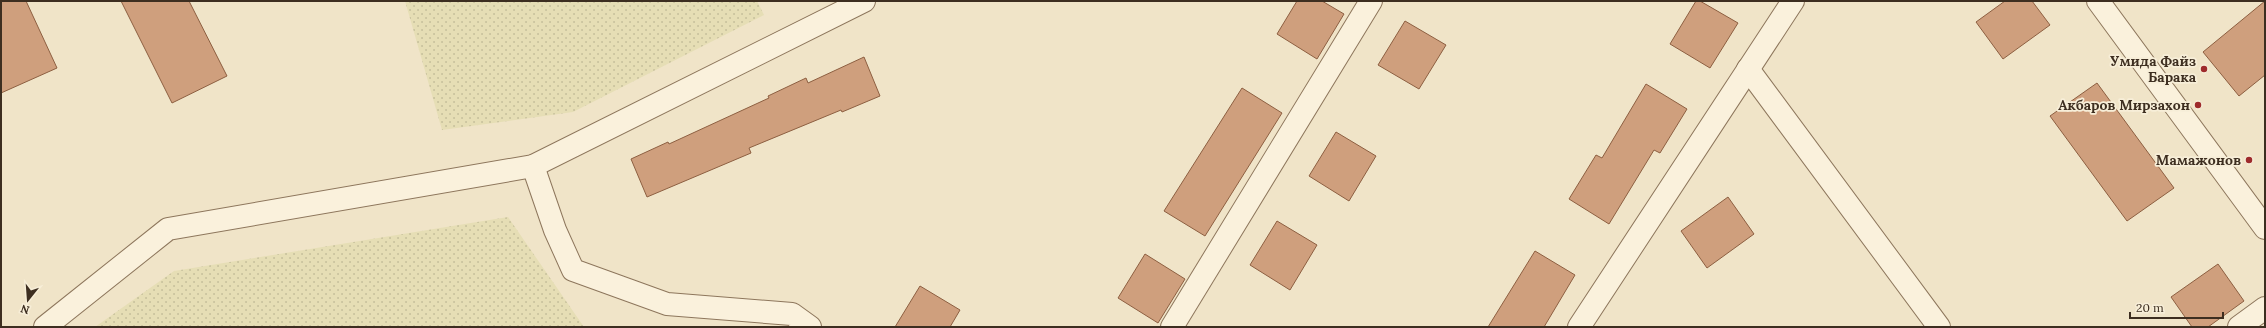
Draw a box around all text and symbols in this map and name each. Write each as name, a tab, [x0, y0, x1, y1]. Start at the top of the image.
place label: Умида Файз Барака	[2110, 52, 2197, 86]
marker: Умида Файз Барака	[2199, 64, 2209, 74]
place label: Акбаров Мирзахон	[2058, 96, 2190, 114]
marker: Акбаров Мирзахон	[2193, 100, 2203, 110]
place label: Мамажонов	[2156, 151, 2241, 169]
marker: Мамажонов	[2244, 155, 2254, 165]
north arrow	[8, 280, 48, 320]
scale bar	[2130, 294, 2223, 320]
text: 20 m	[2136, 300, 2164, 315]
text: N	[18, 301, 31, 318]

